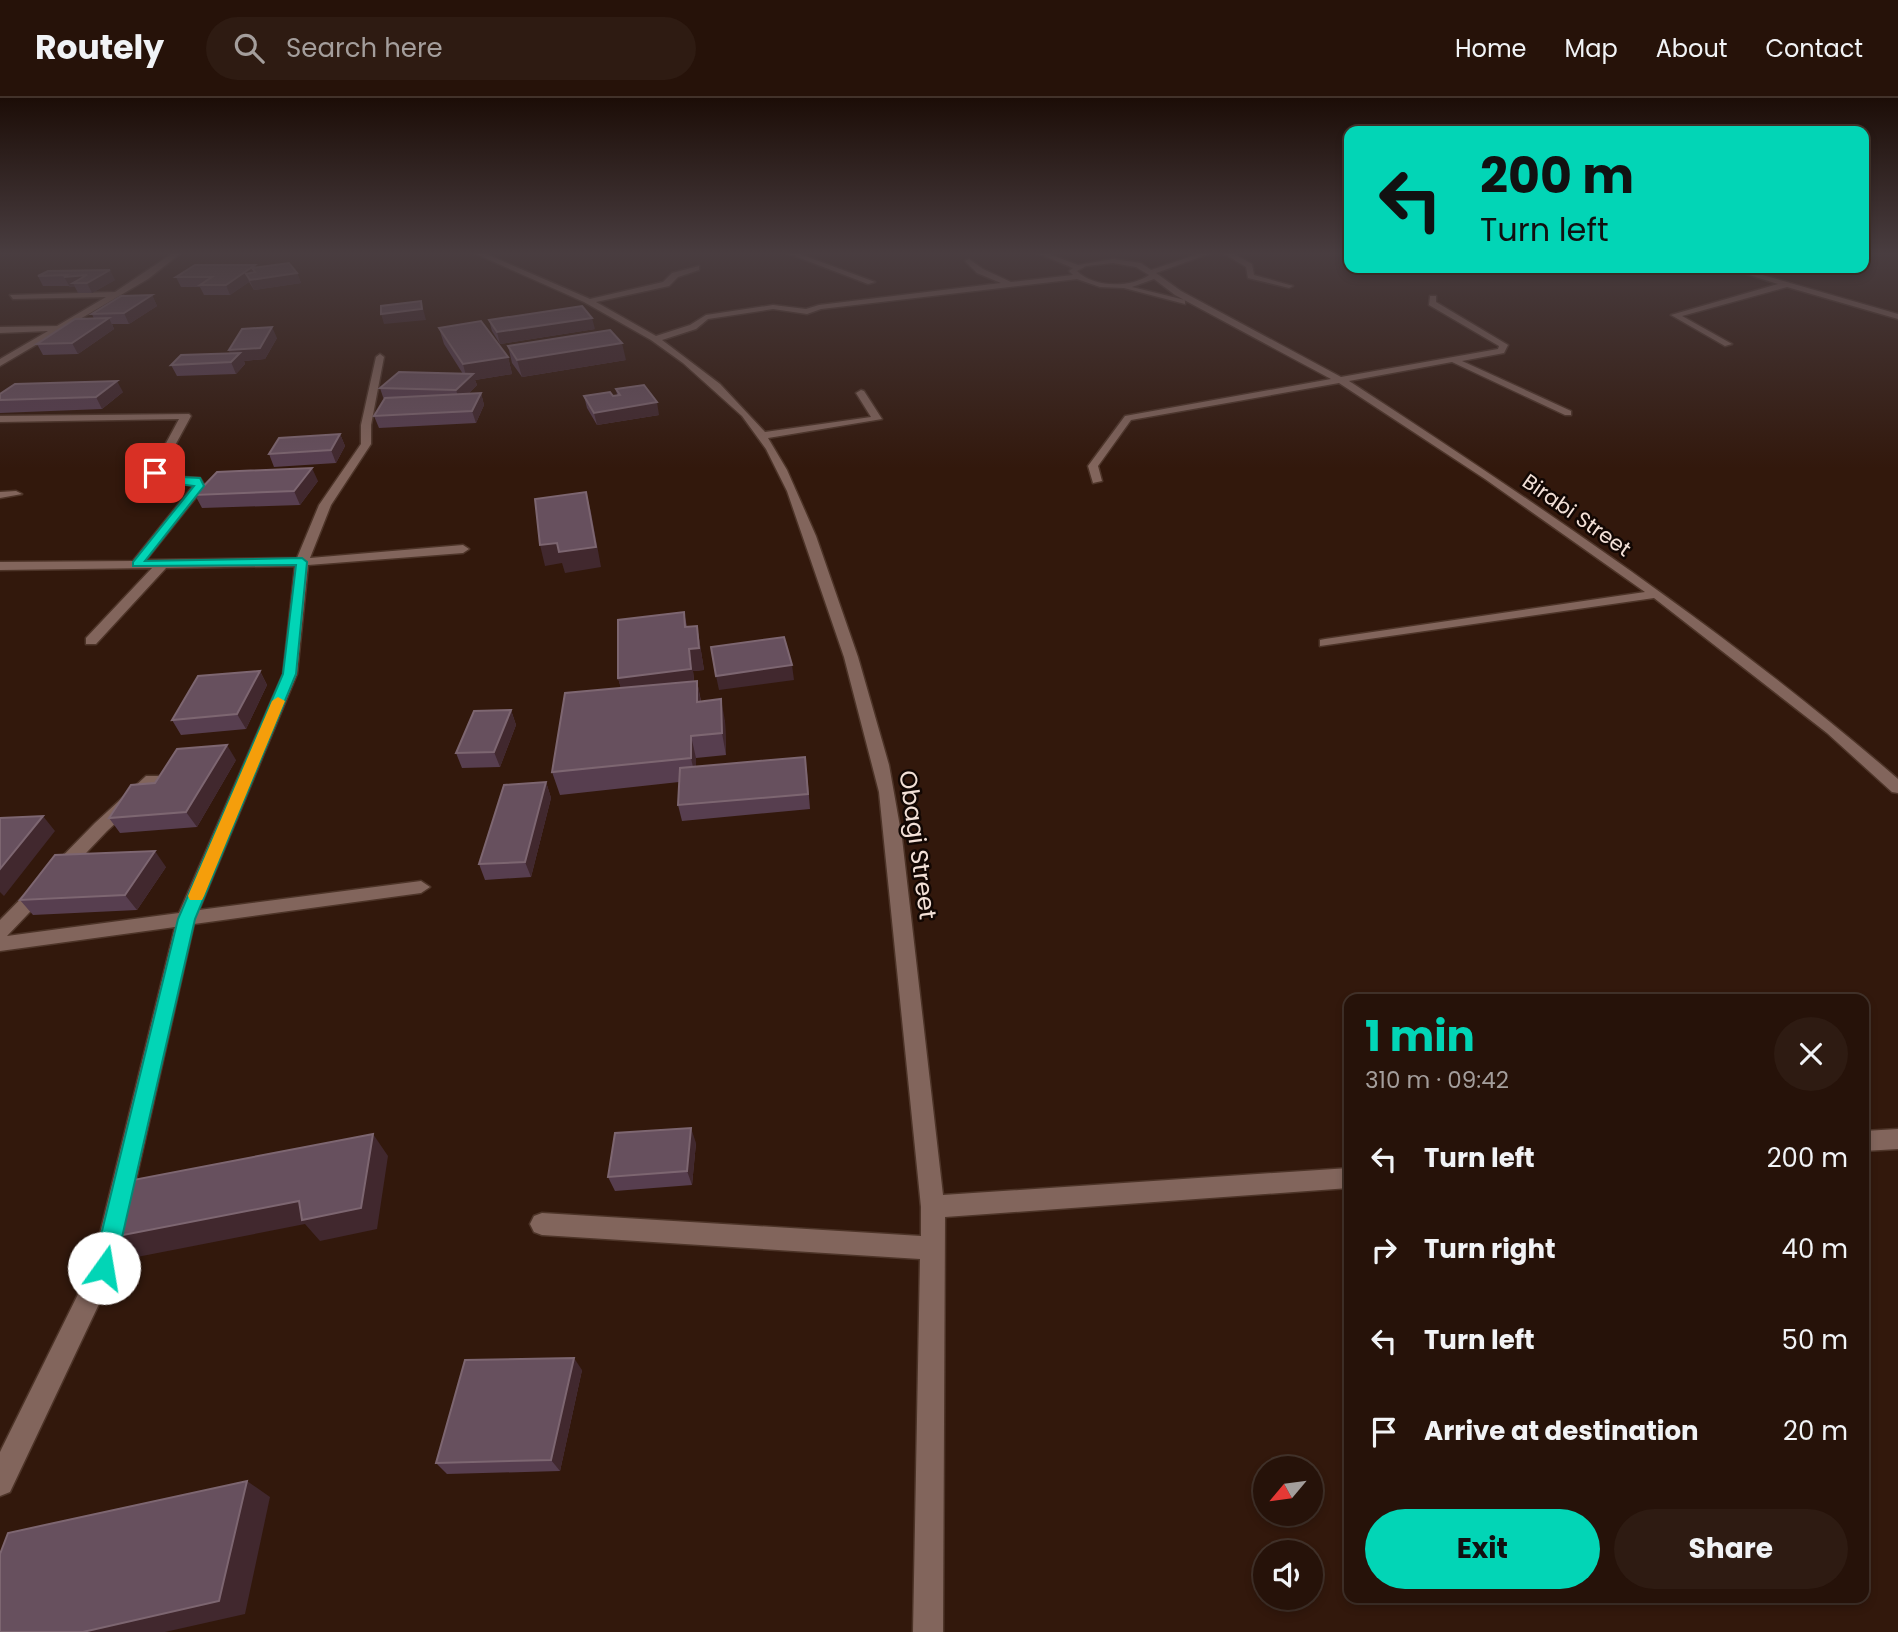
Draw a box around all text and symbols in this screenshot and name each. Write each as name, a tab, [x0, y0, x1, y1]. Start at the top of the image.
search box	[206, 17, 696, 80]
text: Routely	[35, 24, 164, 71]
icon: search	[230, 29, 268, 67]
text: Search here	[286, 30, 443, 66]
text: Home	[1455, 32, 1527, 65]
text: Map	[1565, 32, 1618, 65]
text: About	[1656, 32, 1727, 65]
text: Contact	[1765, 32, 1863, 65]
text: 200 m	[1480, 142, 1634, 210]
icon: left	[1365, 154, 1456, 245]
text: Turn left	[1480, 207, 1609, 252]
pin	[125, 443, 185, 503]
icon: arrive	[136, 454, 174, 492]
street label: Birabi Street	[1517, 467, 1637, 563]
street label: Obagi Street	[891, 768, 945, 922]
text: 1 min	[1365, 1007, 1475, 1066]
button: close	[1774, 1017, 1848, 1091]
text: 310 m · 09:42	[1365, 1064, 1509, 1096]
icon: left	[1365, 1140, 1403, 1178]
text: Turn left	[1424, 1140, 1535, 1176]
text: 200 m	[1767, 1140, 1848, 1176]
position arrow	[67, 1231, 141, 1305]
icon: right	[1365, 1231, 1403, 1269]
text: Turn right	[1424, 1231, 1556, 1267]
text: 40 m	[1782, 1231, 1848, 1267]
icon: left	[1365, 1322, 1403, 1360]
text: Turn left	[1424, 1322, 1535, 1358]
text: 50 m	[1782, 1322, 1848, 1358]
icon: arrive	[1365, 1413, 1403, 1451]
text: Arrive at destination	[1424, 1413, 1699, 1449]
text: 20 m	[1783, 1413, 1848, 1449]
north arrow	[1253, 1456, 1323, 1526]
map controls	[1253, 1456, 1323, 1610]
button: Exit	[1365, 1509, 1600, 1589]
button: Share	[1614, 1509, 1848, 1589]
button: sound	[1253, 1540, 1323, 1610]

